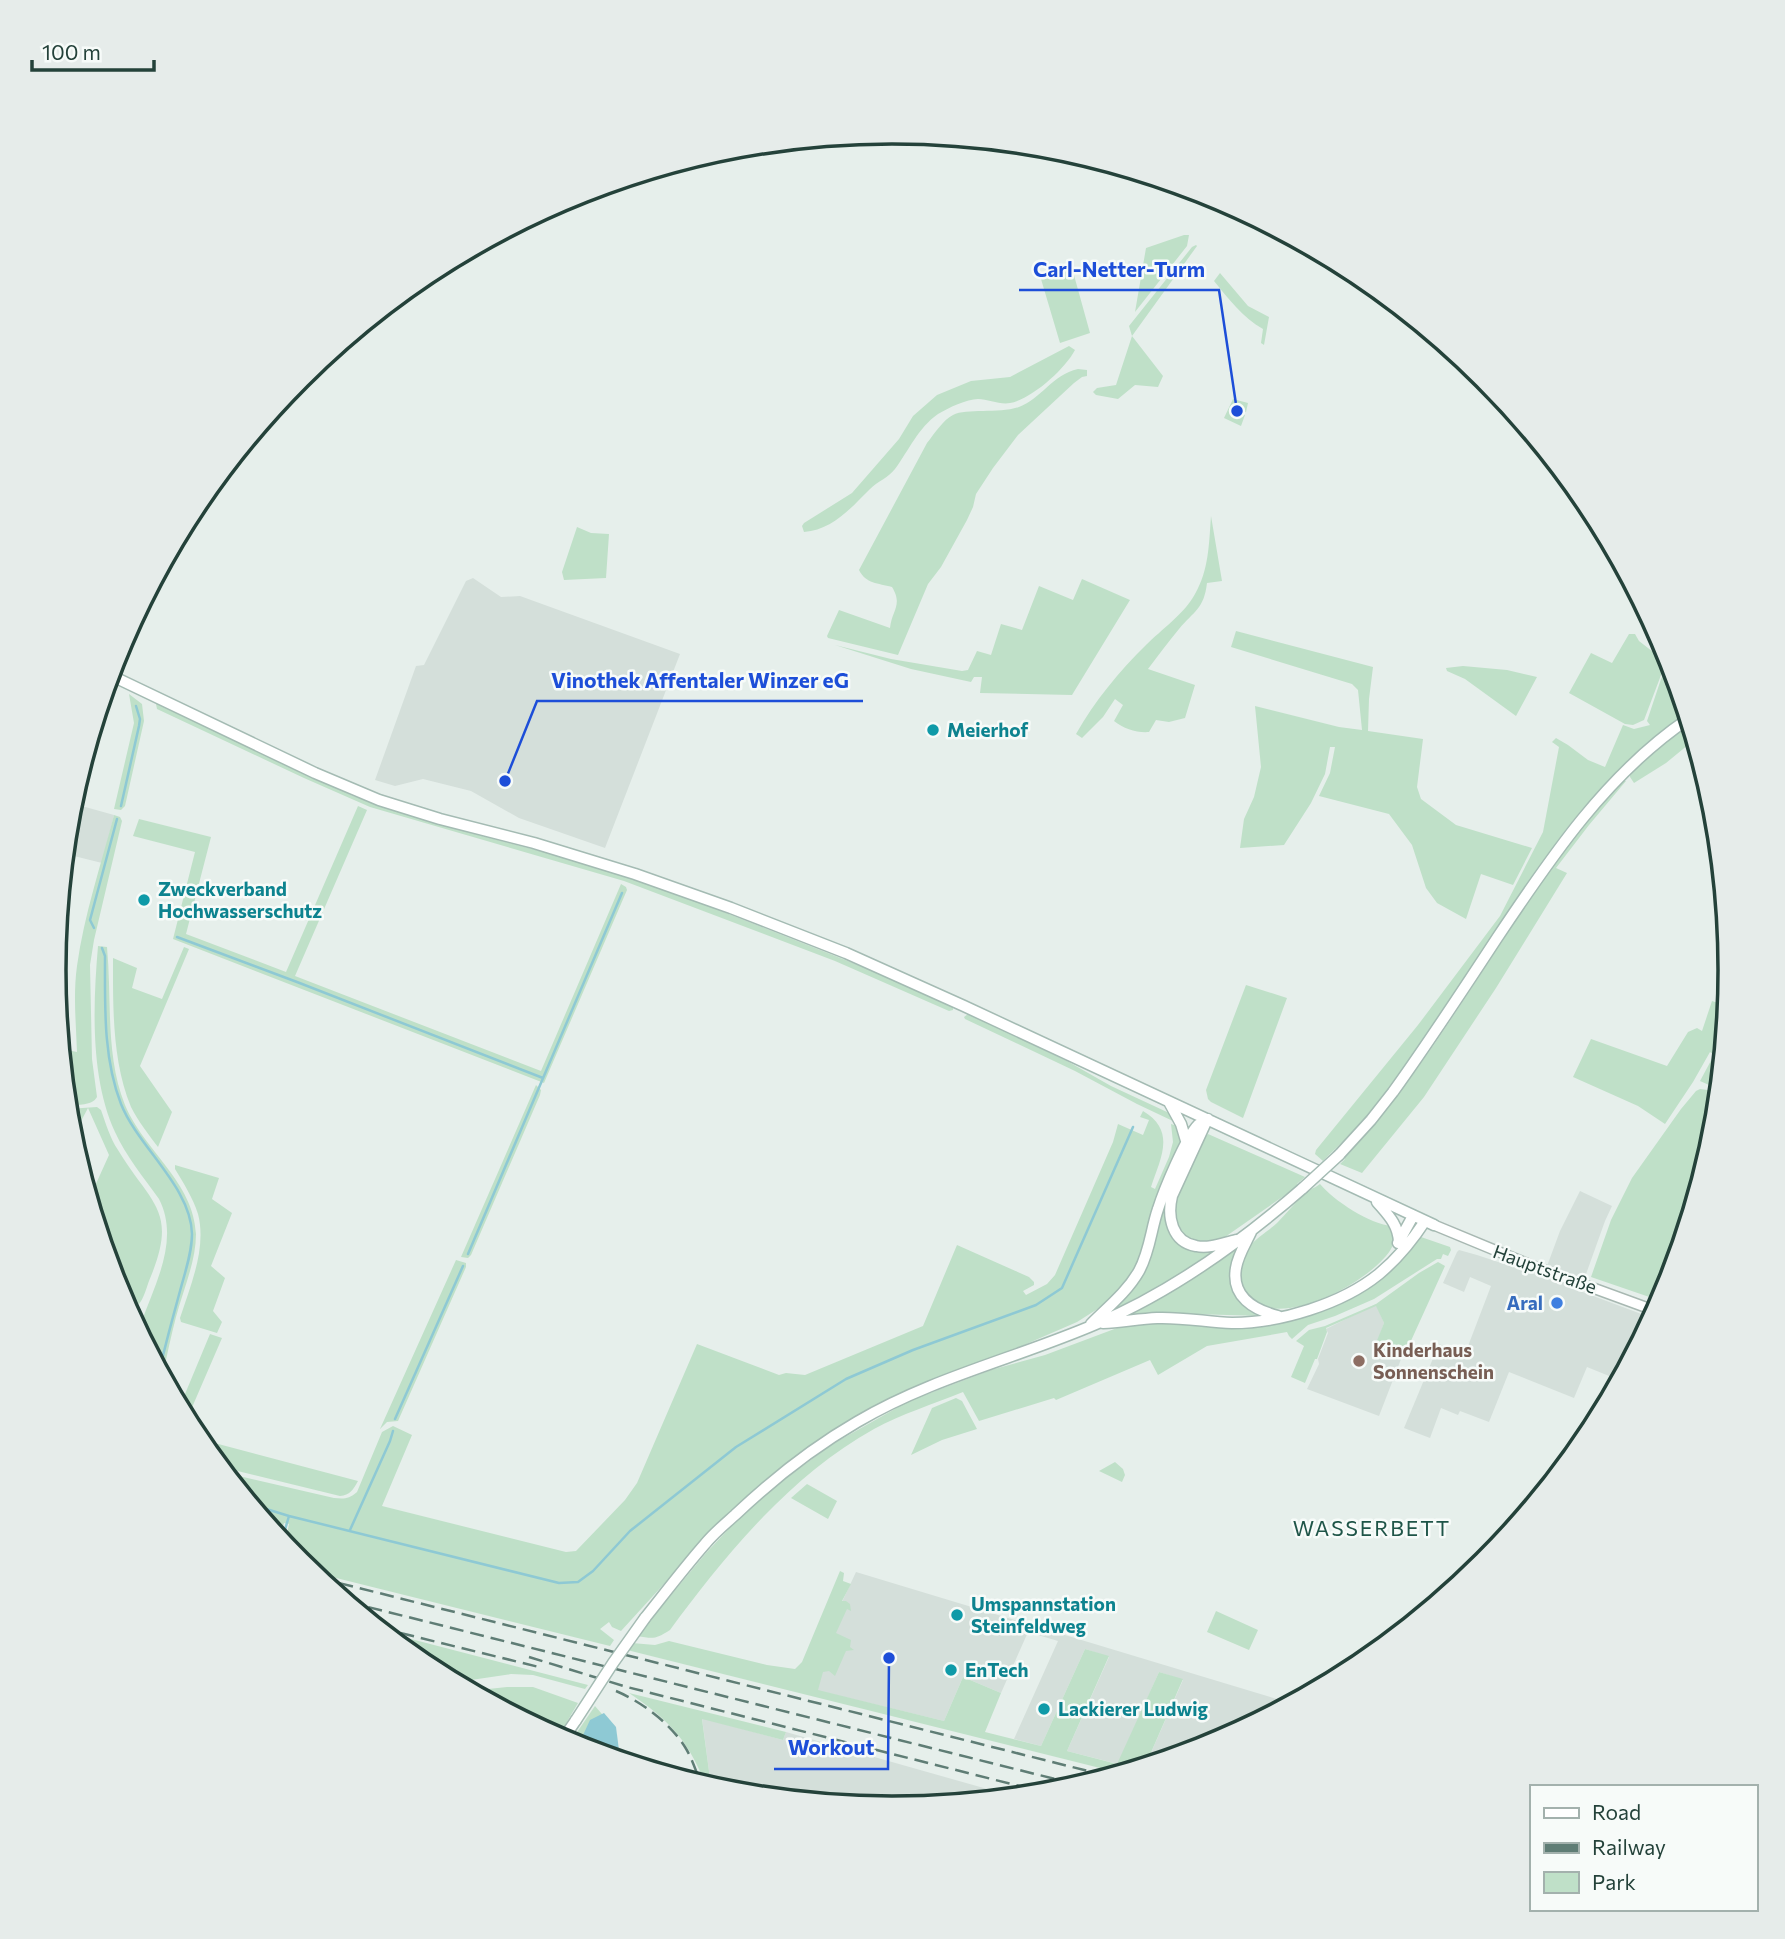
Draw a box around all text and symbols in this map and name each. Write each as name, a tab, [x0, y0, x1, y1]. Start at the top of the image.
scale bar	[32, 28, 154, 72]
text: 100 m	[42, 39, 101, 64]
callout: Carl-Netter-Turm	[1019, 248, 1219, 290]
text: Carl-Netter-Turm	[1033, 256, 1205, 281]
callout: Vinothek Affentaler Winzer eG	[537, 659, 863, 701]
text: Vinothek Affentaler Winzer eG	[551, 667, 849, 692]
place label: Meierhof	[947, 718, 1029, 741]
marker: Meierhof	[925, 722, 941, 738]
place label: Zweckverband Hochwasserschutz	[158, 877, 322, 922]
marker: Zweckverband Hochwasserschutz	[136, 892, 152, 908]
street label: Hauptstraße	[1490, 1239, 1600, 1298]
place label: Aral	[1507, 1291, 1543, 1314]
marker: Aral	[1549, 1295, 1565, 1311]
place label: Kinderhaus Sonnenschein	[1373, 1338, 1494, 1383]
marker: Kinderhaus Sonnenschein	[1351, 1353, 1367, 1369]
district label: WASSERBETT	[1293, 1515, 1451, 1540]
place label: Umspannstation Steinfeldweg	[971, 1592, 1116, 1637]
marker: Umspannstation Steinfeldweg	[949, 1607, 965, 1623]
place label: EnTech	[965, 1658, 1028, 1681]
marker: EnTech	[943, 1662, 959, 1678]
place label: Lackierer Ludwig	[1058, 1697, 1209, 1720]
marker: Lackierer Ludwig	[1036, 1701, 1052, 1717]
callout: Workout	[774, 1727, 888, 1769]
text: Workout	[788, 1734, 874, 1759]
legend	[1530, 1785, 1757, 1911]
text: Road	[1592, 1799, 1641, 1824]
text: Railway	[1592, 1834, 1666, 1859]
text: Park	[1592, 1869, 1636, 1894]

